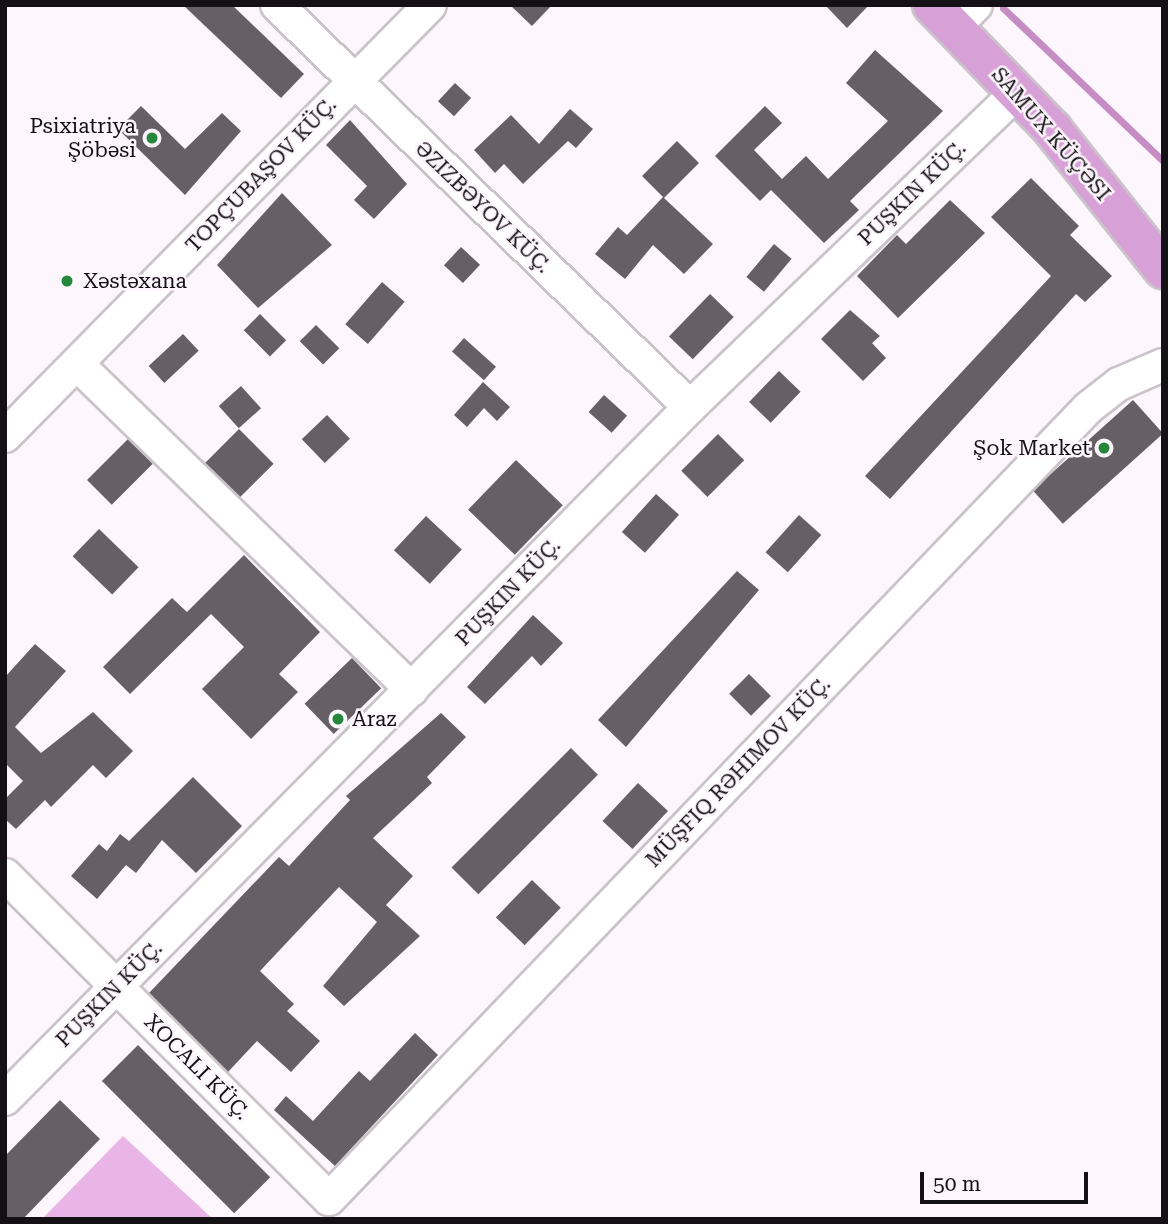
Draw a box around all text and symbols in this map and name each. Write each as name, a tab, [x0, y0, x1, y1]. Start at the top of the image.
street label: SAMUX KÜÇƏSI	[986, 62, 1116, 206]
street label: TOPÇUBAŞOV KÜÇ.	[180, 92, 342, 258]
place label: Psixiatriya Şöbəsi	[29, 113, 136, 163]
marker: Psixiatriya Şöbəsi	[142, 128, 162, 148]
street label: PUŞKIN KÜÇ.	[853, 135, 971, 251]
street label: ƏZIZBƏYOV KÜÇ.	[410, 136, 556, 278]
place label: Xəstəxana	[83, 268, 187, 294]
marker: Xəstəxana	[57, 271, 77, 291]
place label: Şok Market	[973, 435, 1090, 461]
marker: Şok Market	[1096, 440, 1112, 456]
street label: PUŞKIN KÜÇ.	[450, 533, 566, 651]
street label: MÜŞFIQ RƏHIMOV KÜÇ.	[640, 672, 836, 872]
place label: Araz	[352, 706, 396, 732]
marker: Araz	[330, 711, 346, 727]
street label: PUŞKIN KÜÇ.	[51, 936, 167, 1052]
street label: XOCALI KÜÇ.	[139, 1009, 255, 1125]
scale bar	[923, 1158, 1091, 1202]
text: 50 m	[933, 1172, 981, 1196]

